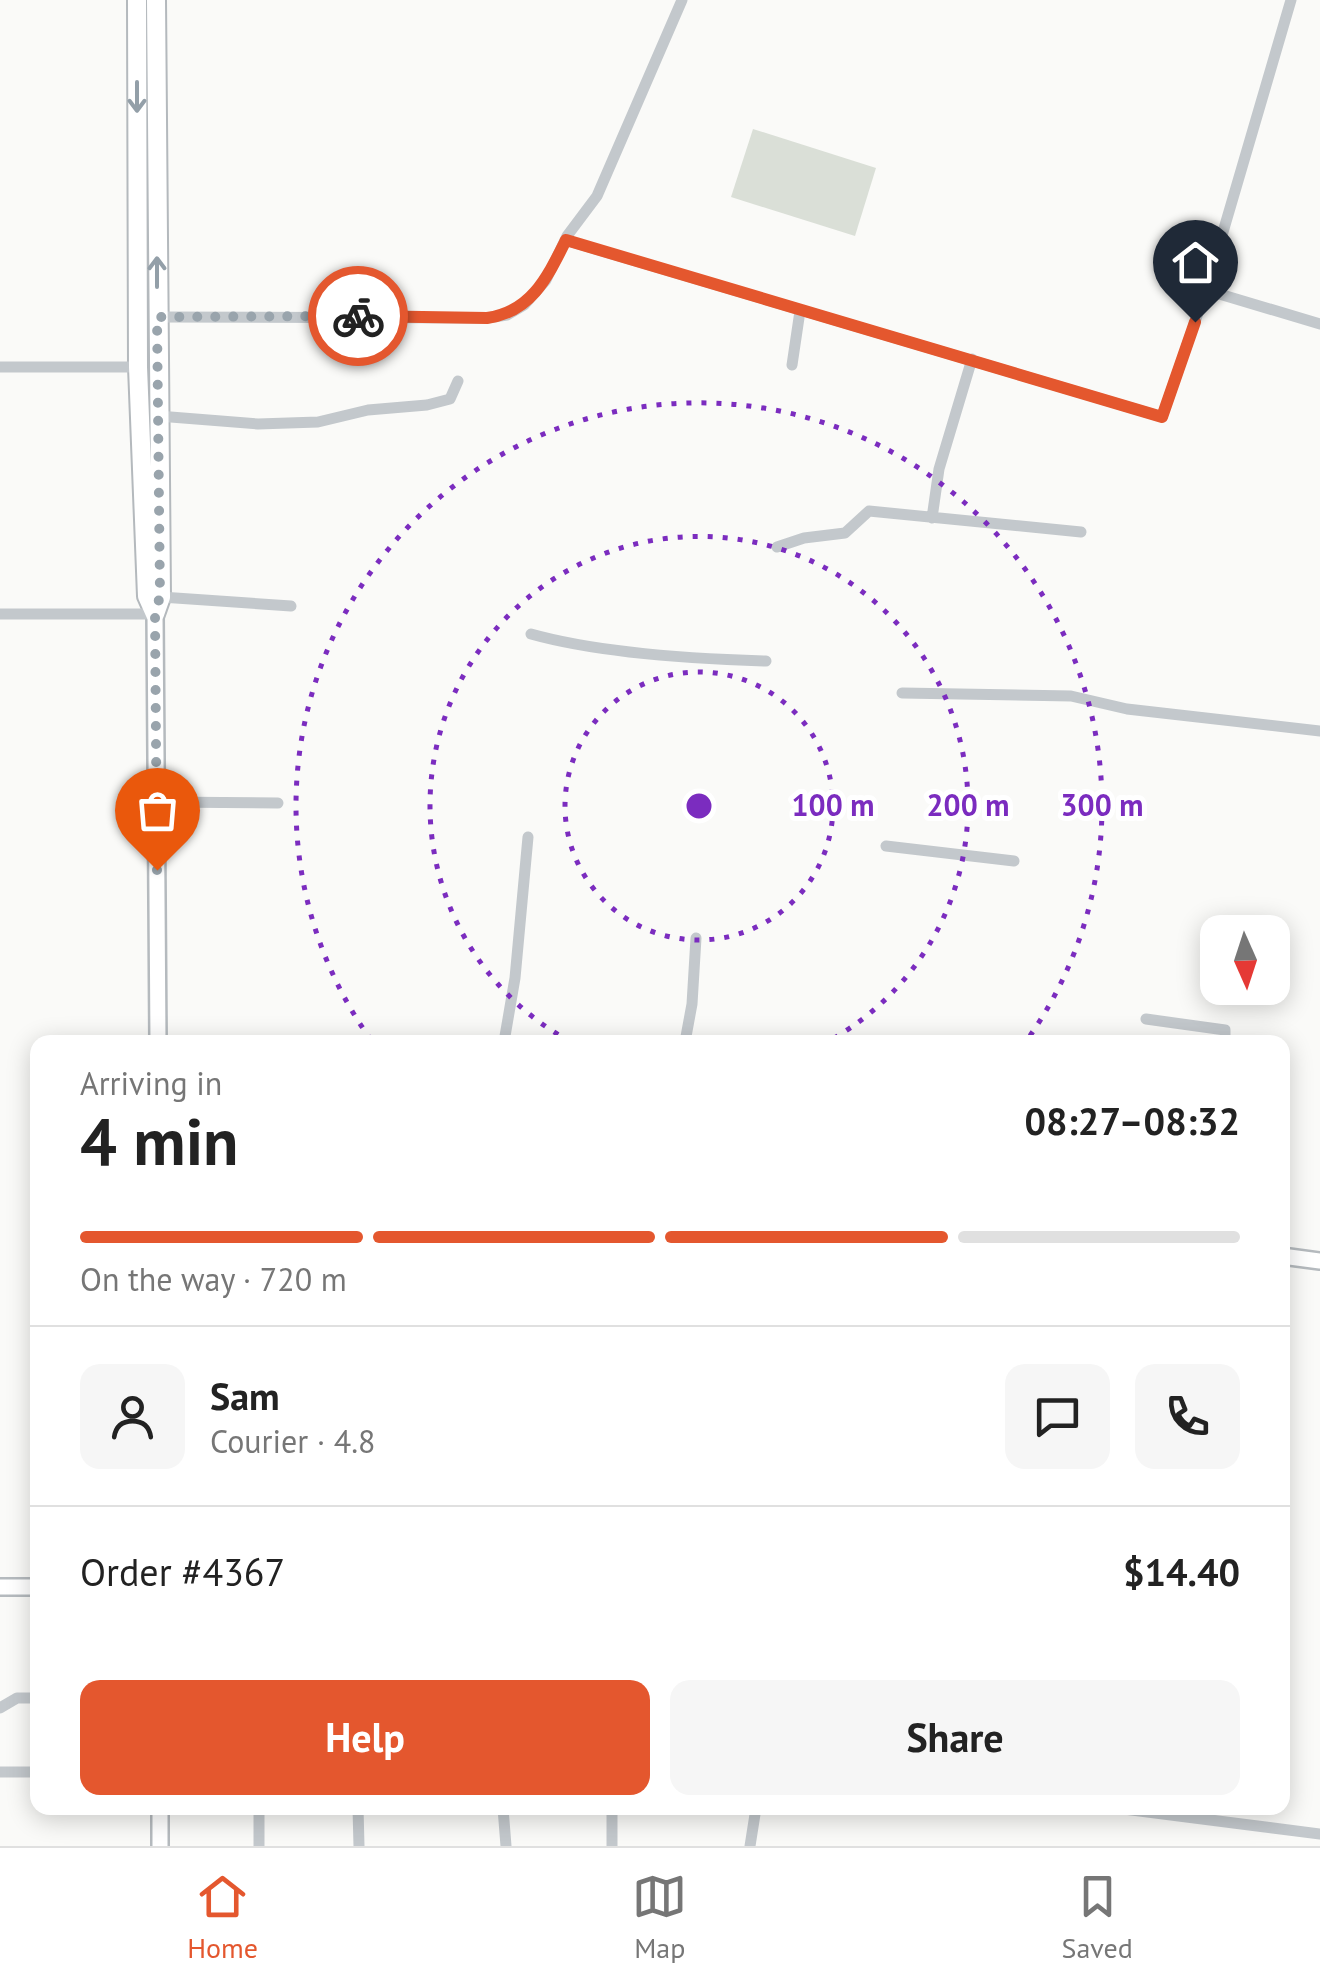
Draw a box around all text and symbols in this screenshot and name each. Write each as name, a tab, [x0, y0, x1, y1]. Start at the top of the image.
one-way arrow	[128, 80, 146, 113]
pin	[1153, 220, 1238, 323]
icon: home	[1168, 235, 1223, 290]
one-way arrow	[148, 257, 166, 290]
courier	[308, 266, 408, 366]
icon: bike	[331, 289, 386, 344]
pin	[115, 768, 200, 871]
icon: bag	[130, 783, 185, 838]
text: 100 m	[792, 785, 874, 824]
text: 200 m	[927, 785, 1009, 824]
text: 300 m	[1061, 785, 1143, 824]
centre of rings	[681, 788, 717, 824]
north arrow	[1200, 915, 1290, 1005]
map controls	[1200, 915, 1290, 1005]
text: Arriving in	[80, 1062, 222, 1104]
text: 08:27–08:32	[1025, 1096, 1240, 1145]
text: 4 min	[80, 1099, 239, 1183]
text: On the way · 720 m	[80, 1258, 347, 1300]
button: person	[80, 1364, 185, 1469]
button: chat	[1005, 1364, 1110, 1469]
button: phone	[1135, 1364, 1240, 1469]
text: Sam	[210, 1371, 280, 1420]
text: Courier · 4.8	[210, 1420, 376, 1462]
text: Order #4367	[80, 1547, 285, 1596]
text: $14.40	[1123, 1547, 1240, 1596]
button: Help	[80, 1680, 650, 1795]
button: Share	[670, 1680, 1240, 1795]
tab: Home	[187, 1869, 258, 1966]
tab: Map	[632, 1869, 687, 1966]
tab: Saved	[1062, 1869, 1133, 1966]

